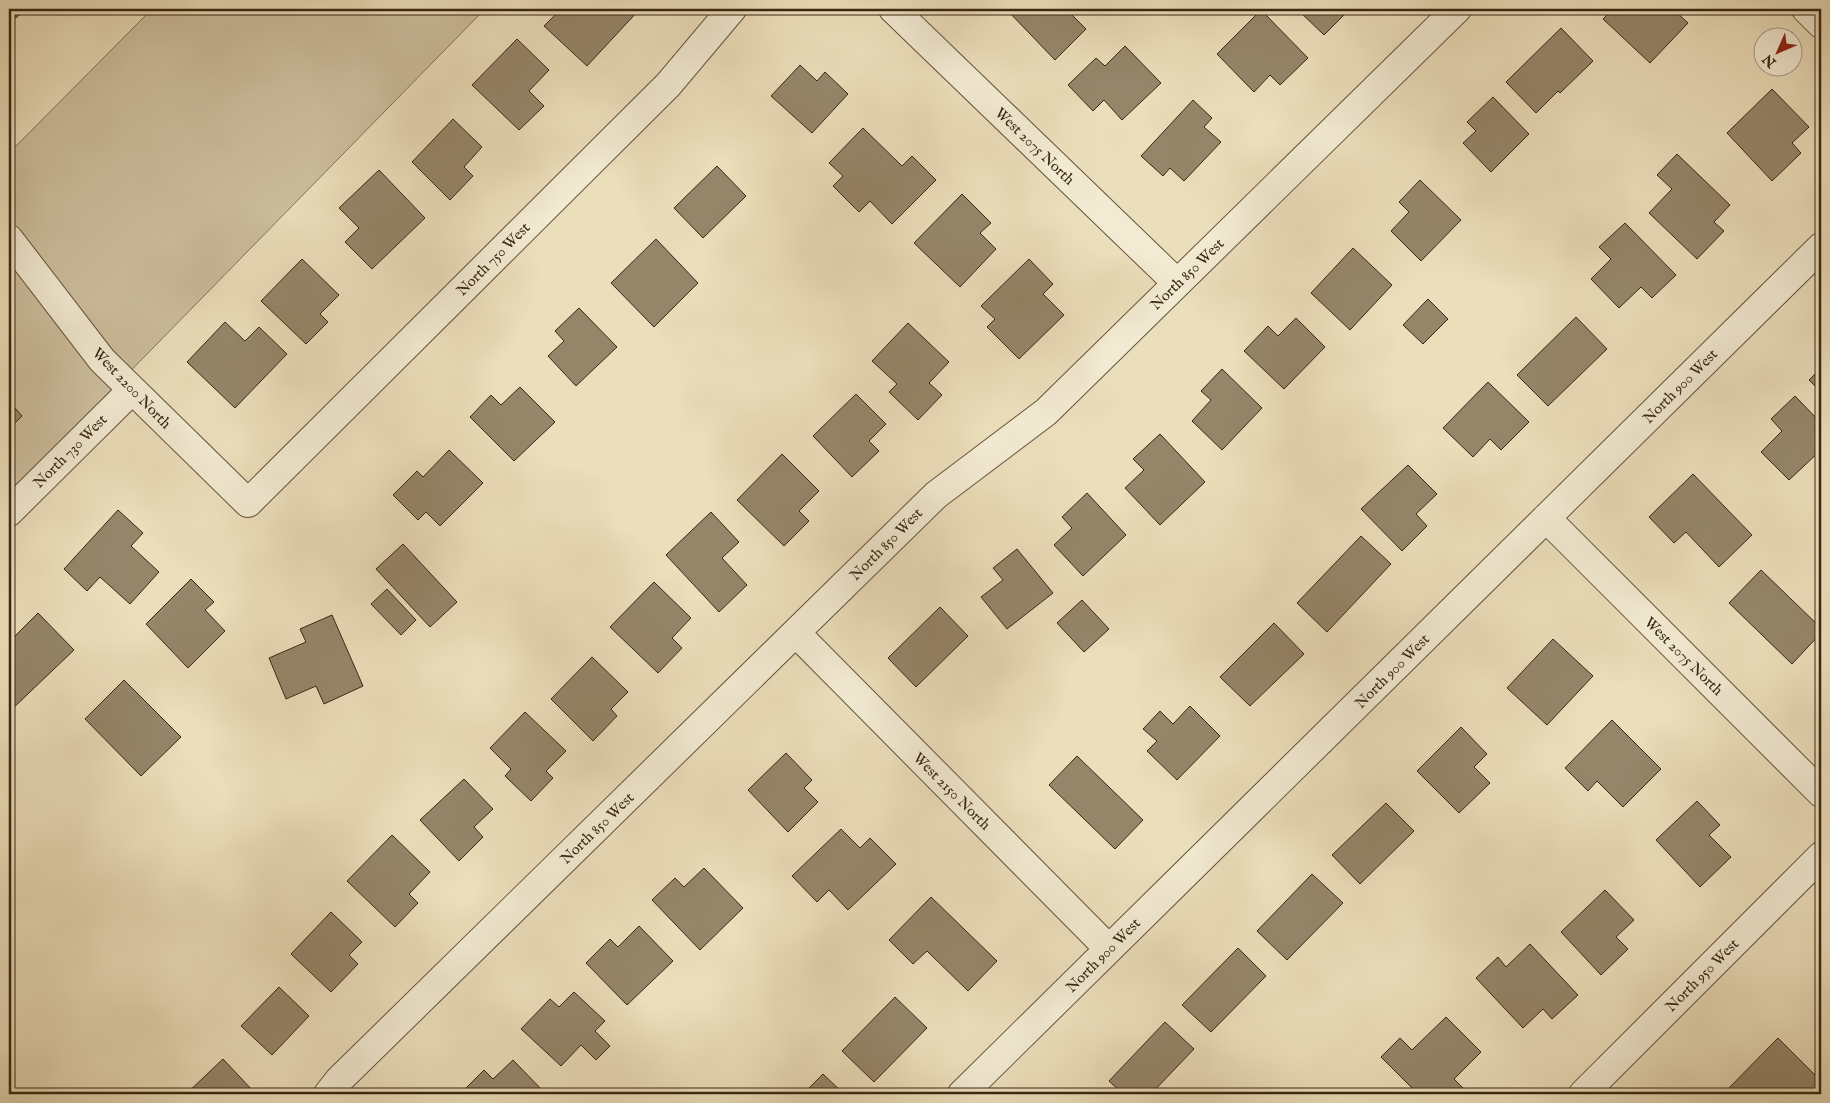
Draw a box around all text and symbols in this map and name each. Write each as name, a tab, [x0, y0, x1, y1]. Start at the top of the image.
north arrow	[1752, 28, 1802, 78]
text: N	[1759, 50, 1781, 72]
street label: West 2075 North	[991, 104, 1078, 189]
street label: North 750 West	[453, 219, 534, 300]
street label: North 850 West	[1146, 234, 1228, 314]
street label: West 2200 North	[88, 344, 175, 433]
street label: North 900 West	[1639, 345, 1722, 428]
street label: North 730 West	[29, 410, 111, 492]
street label: North 850 West	[846, 504, 927, 585]
street label: West 2075 North	[1640, 613, 1727, 700]
street label: North 900 West	[1351, 630, 1434, 713]
street label: West 2150 North	[909, 749, 994, 834]
street label: North 850 West	[556, 788, 638, 868]
street label: North 900 West	[1062, 914, 1145, 997]
street label: North 950 West	[1662, 935, 1743, 1016]

